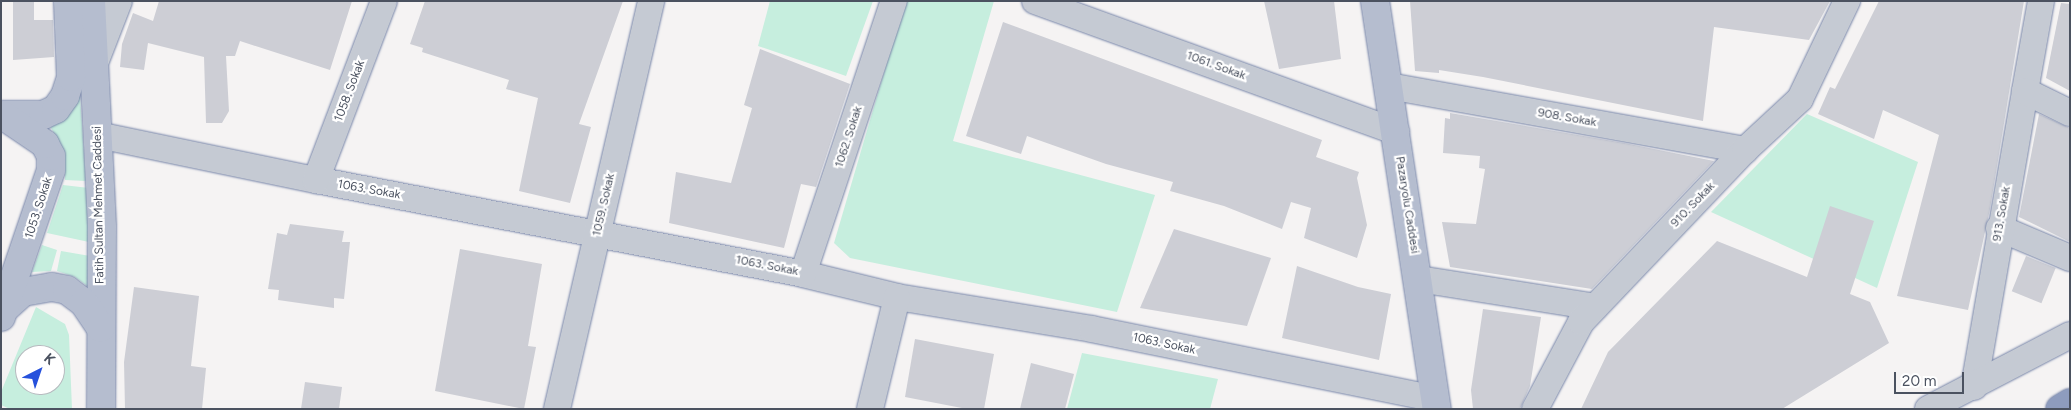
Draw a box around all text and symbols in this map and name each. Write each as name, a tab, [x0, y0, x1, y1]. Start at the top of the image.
street label: 1061. Sokak	[1184, 49, 1248, 83]
street label: 1058. Sokak	[332, 58, 368, 124]
street label: 1062. Sokak	[832, 105, 866, 169]
street label: 908. Sokak	[1537, 106, 1597, 130]
street label: Fatih Sultan Mehmet Caddesi	[90, 126, 108, 284]
street label: Pazaryolu Caddesi	[1392, 155, 1422, 255]
street label: 1059. Sokak	[590, 172, 618, 238]
street label: 1053. Sokak	[22, 176, 56, 240]
street label: 1063. Sokak	[337, 177, 401, 203]
street label: 910. Sokak	[1668, 180, 1718, 230]
street label: 913. Sokak	[1990, 185, 2014, 243]
street label: 1063. Sokak	[735, 253, 799, 279]
street label: 1063. Sokak	[1132, 330, 1196, 358]
north arrow	[15, 345, 65, 395]
text: K	[40, 350, 59, 369]
scale bar	[1896, 362, 1966, 394]
text: 20 m	[1902, 372, 1936, 390]

